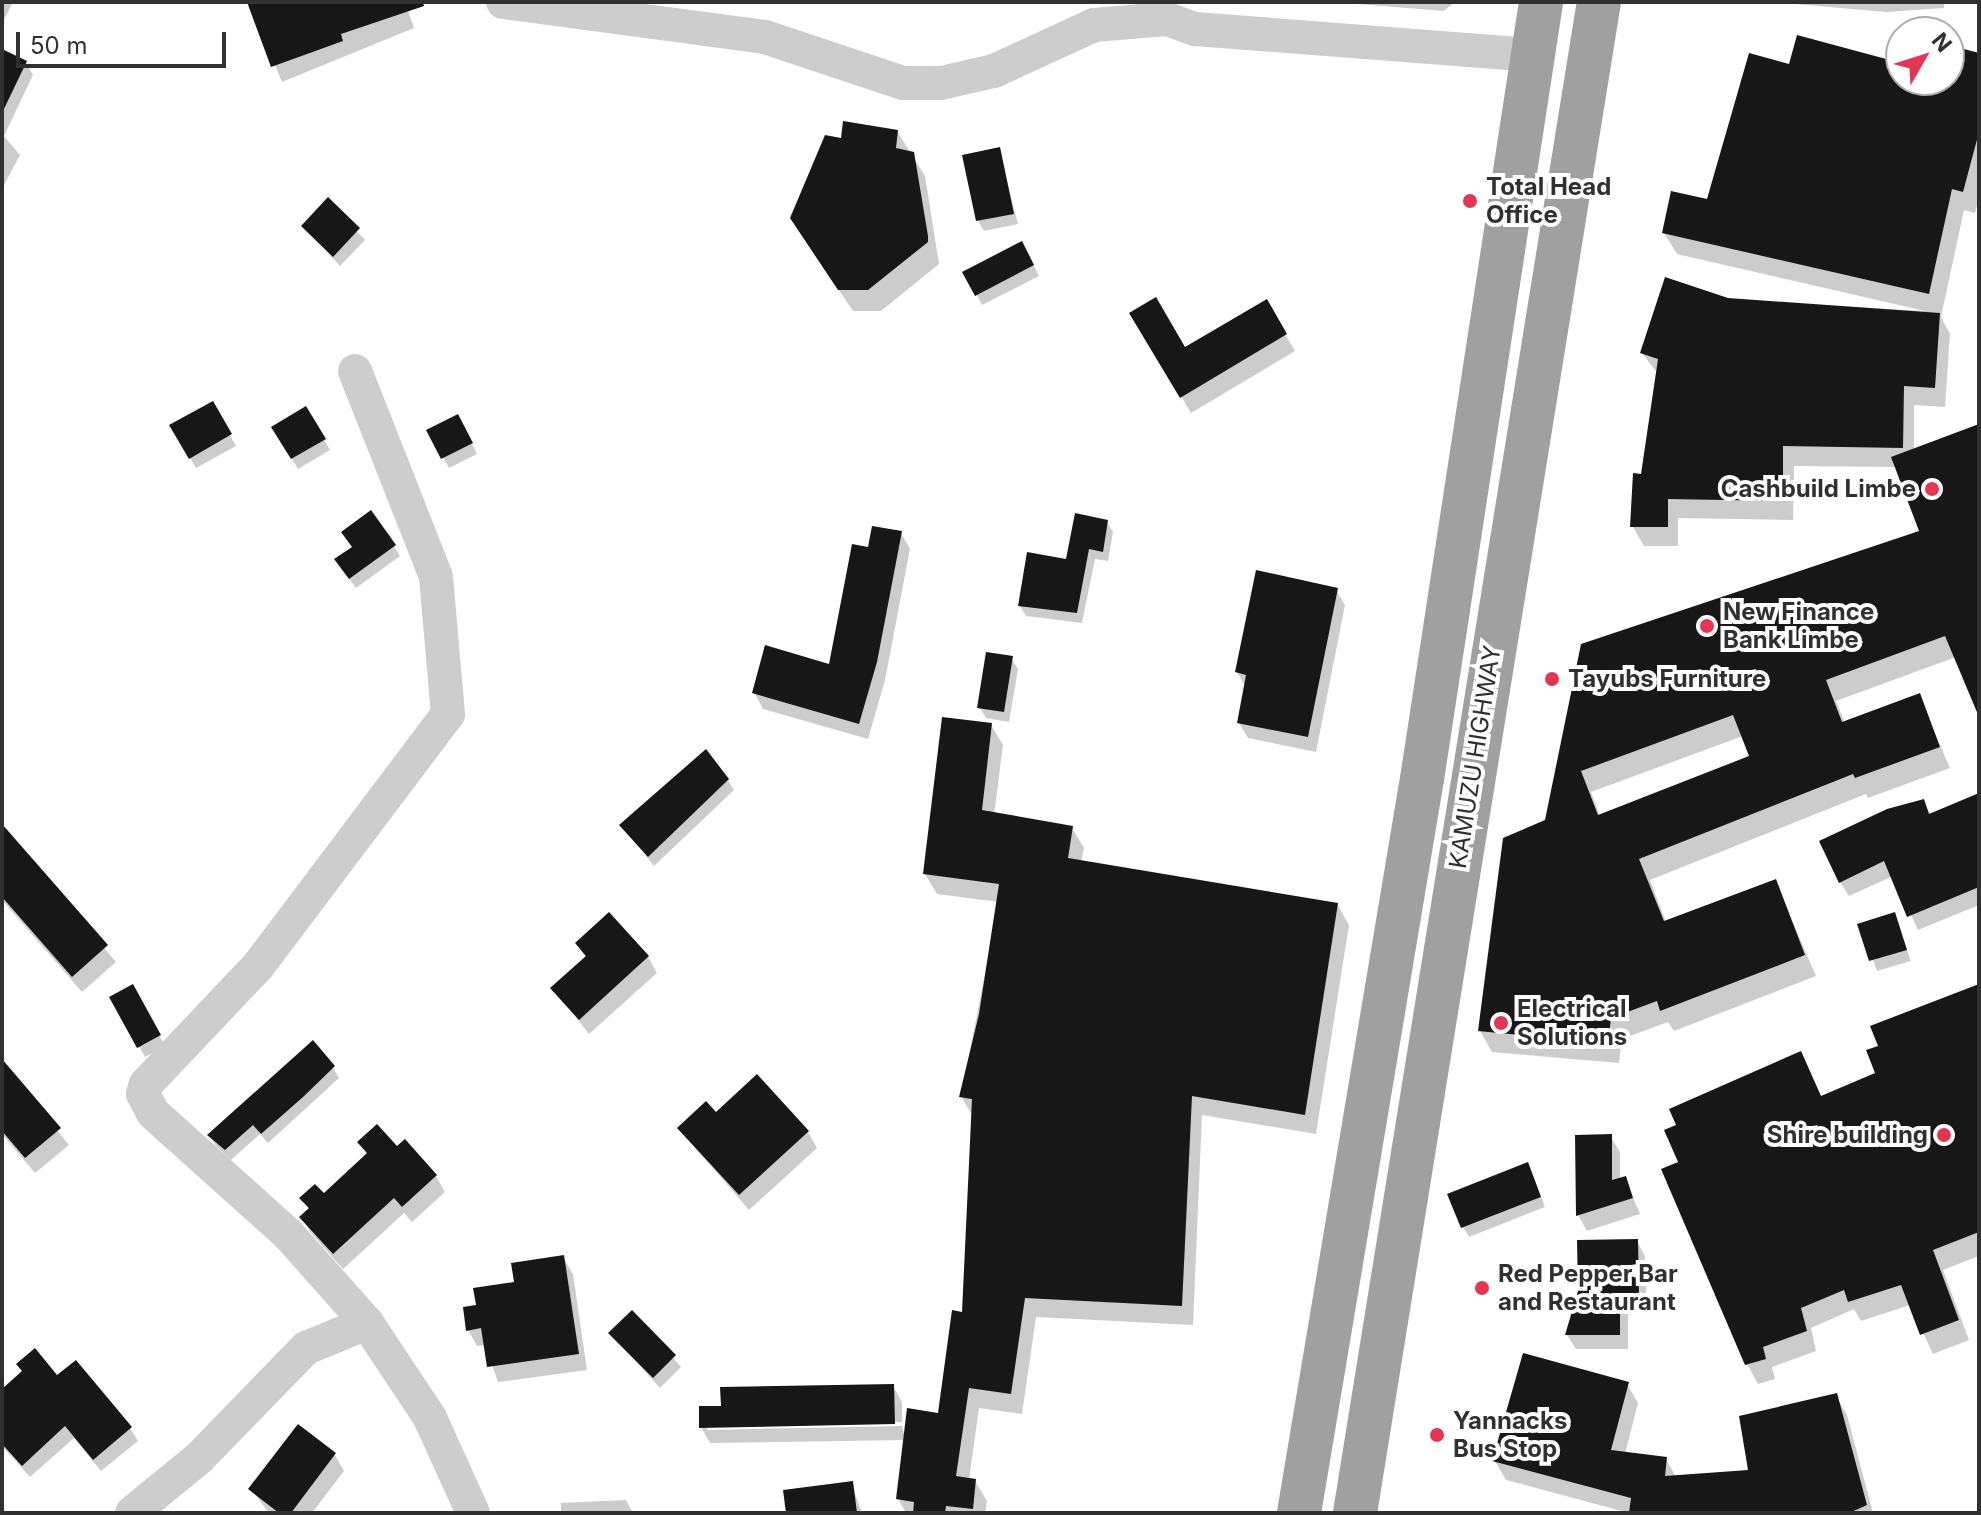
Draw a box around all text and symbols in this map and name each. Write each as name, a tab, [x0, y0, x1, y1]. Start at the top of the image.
scale bar	[20, 16, 230, 66]
north arrow	[1885, 16, 1965, 96]
text: N	[1927, 27, 1957, 57]
text: 50 m	[30, 31, 88, 60]
place label: Total Head Office	[1486, 173, 1611, 229]
marker: Total Head Office	[1461, 192, 1479, 210]
place label: Cashbuild Limbe	[1721, 475, 1916, 503]
marker: Cashbuild Limbe	[1923, 480, 1941, 498]
place label: New Finance Bank Limbe	[1723, 598, 1874, 654]
marker: New Finance Bank Limbe	[1698, 617, 1716, 635]
street label: KAMUZU HIGHWAY	[1443, 643, 1507, 871]
place label: Tayubs Furniture	[1568, 665, 1766, 693]
marker: Tayubs Furniture	[1543, 670, 1561, 688]
place label: Electrical Solutions	[1517, 995, 1627, 1051]
marker: Electrical Solutions	[1492, 1014, 1510, 1032]
place label: Shire building	[1767, 1121, 1928, 1149]
marker: Shire building	[1935, 1126, 1953, 1144]
place label: Red Pepper Bar and Restaurant	[1498, 1260, 1678, 1316]
marker: Red Pepper Bar and Restaurant	[1473, 1279, 1491, 1297]
place label: Yannacks Bus Stop	[1453, 1407, 1567, 1463]
marker: Yannacks Bus Stop	[1428, 1426, 1446, 1444]

